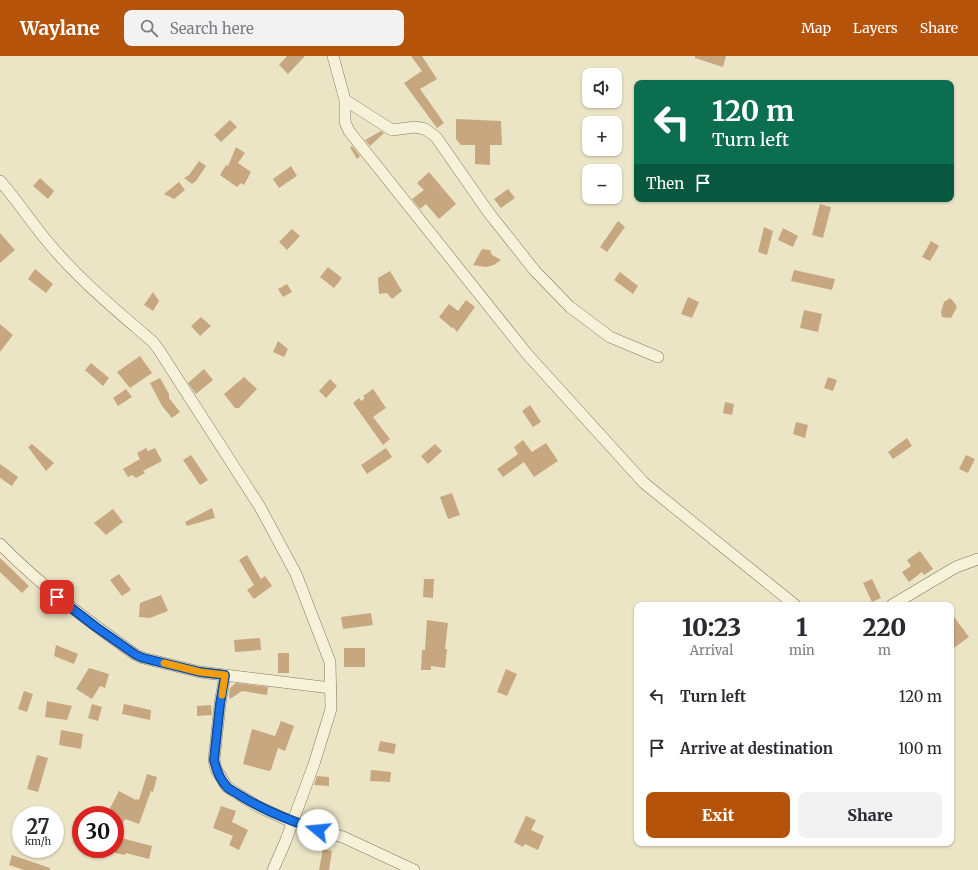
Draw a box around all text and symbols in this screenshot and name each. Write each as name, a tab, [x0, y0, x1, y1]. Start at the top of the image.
search box	[124, 10, 404, 46]
text: Waylane	[20, 16, 100, 40]
icon: search	[138, 17, 160, 39]
text: Search here	[170, 19, 254, 38]
text: Map	[801, 19, 831, 37]
text: Layers	[853, 19, 898, 37]
text: Share	[920, 19, 958, 37]
map controls	[582, 68, 622, 204]
button: sound	[582, 68, 622, 108]
text: 120 m	[712, 93, 794, 129]
icon: left	[646, 96, 698, 148]
button: +	[582, 116, 622, 156]
text: Turn left	[712, 128, 789, 151]
button: −	[582, 164, 622, 204]
icon: arrive	[692, 172, 714, 194]
text: Then	[646, 174, 684, 193]
pin	[40, 580, 74, 614]
icon: arrive	[46, 586, 68, 608]
text: 10:23	[682, 612, 741, 643]
text: 1	[796, 612, 807, 643]
text: 220	[863, 612, 906, 643]
text: Arrival	[690, 642, 733, 659]
text: min	[789, 642, 815, 659]
text: m	[878, 642, 891, 659]
icon: left	[646, 685, 668, 707]
text: Turn left	[680, 687, 746, 706]
text: 120 m	[899, 687, 942, 706]
icon: arrive	[646, 737, 668, 759]
text: Arrive at destination	[680, 739, 833, 758]
text: 100 m	[898, 739, 942, 758]
button: Exit	[646, 792, 790, 838]
button: Share	[798, 792, 942, 838]
speed limit sign: 30	[72, 806, 124, 858]
position arrow	[297, 809, 339, 851]
text: 27	[26, 814, 50, 839]
text: km/h	[25, 835, 51, 848]

